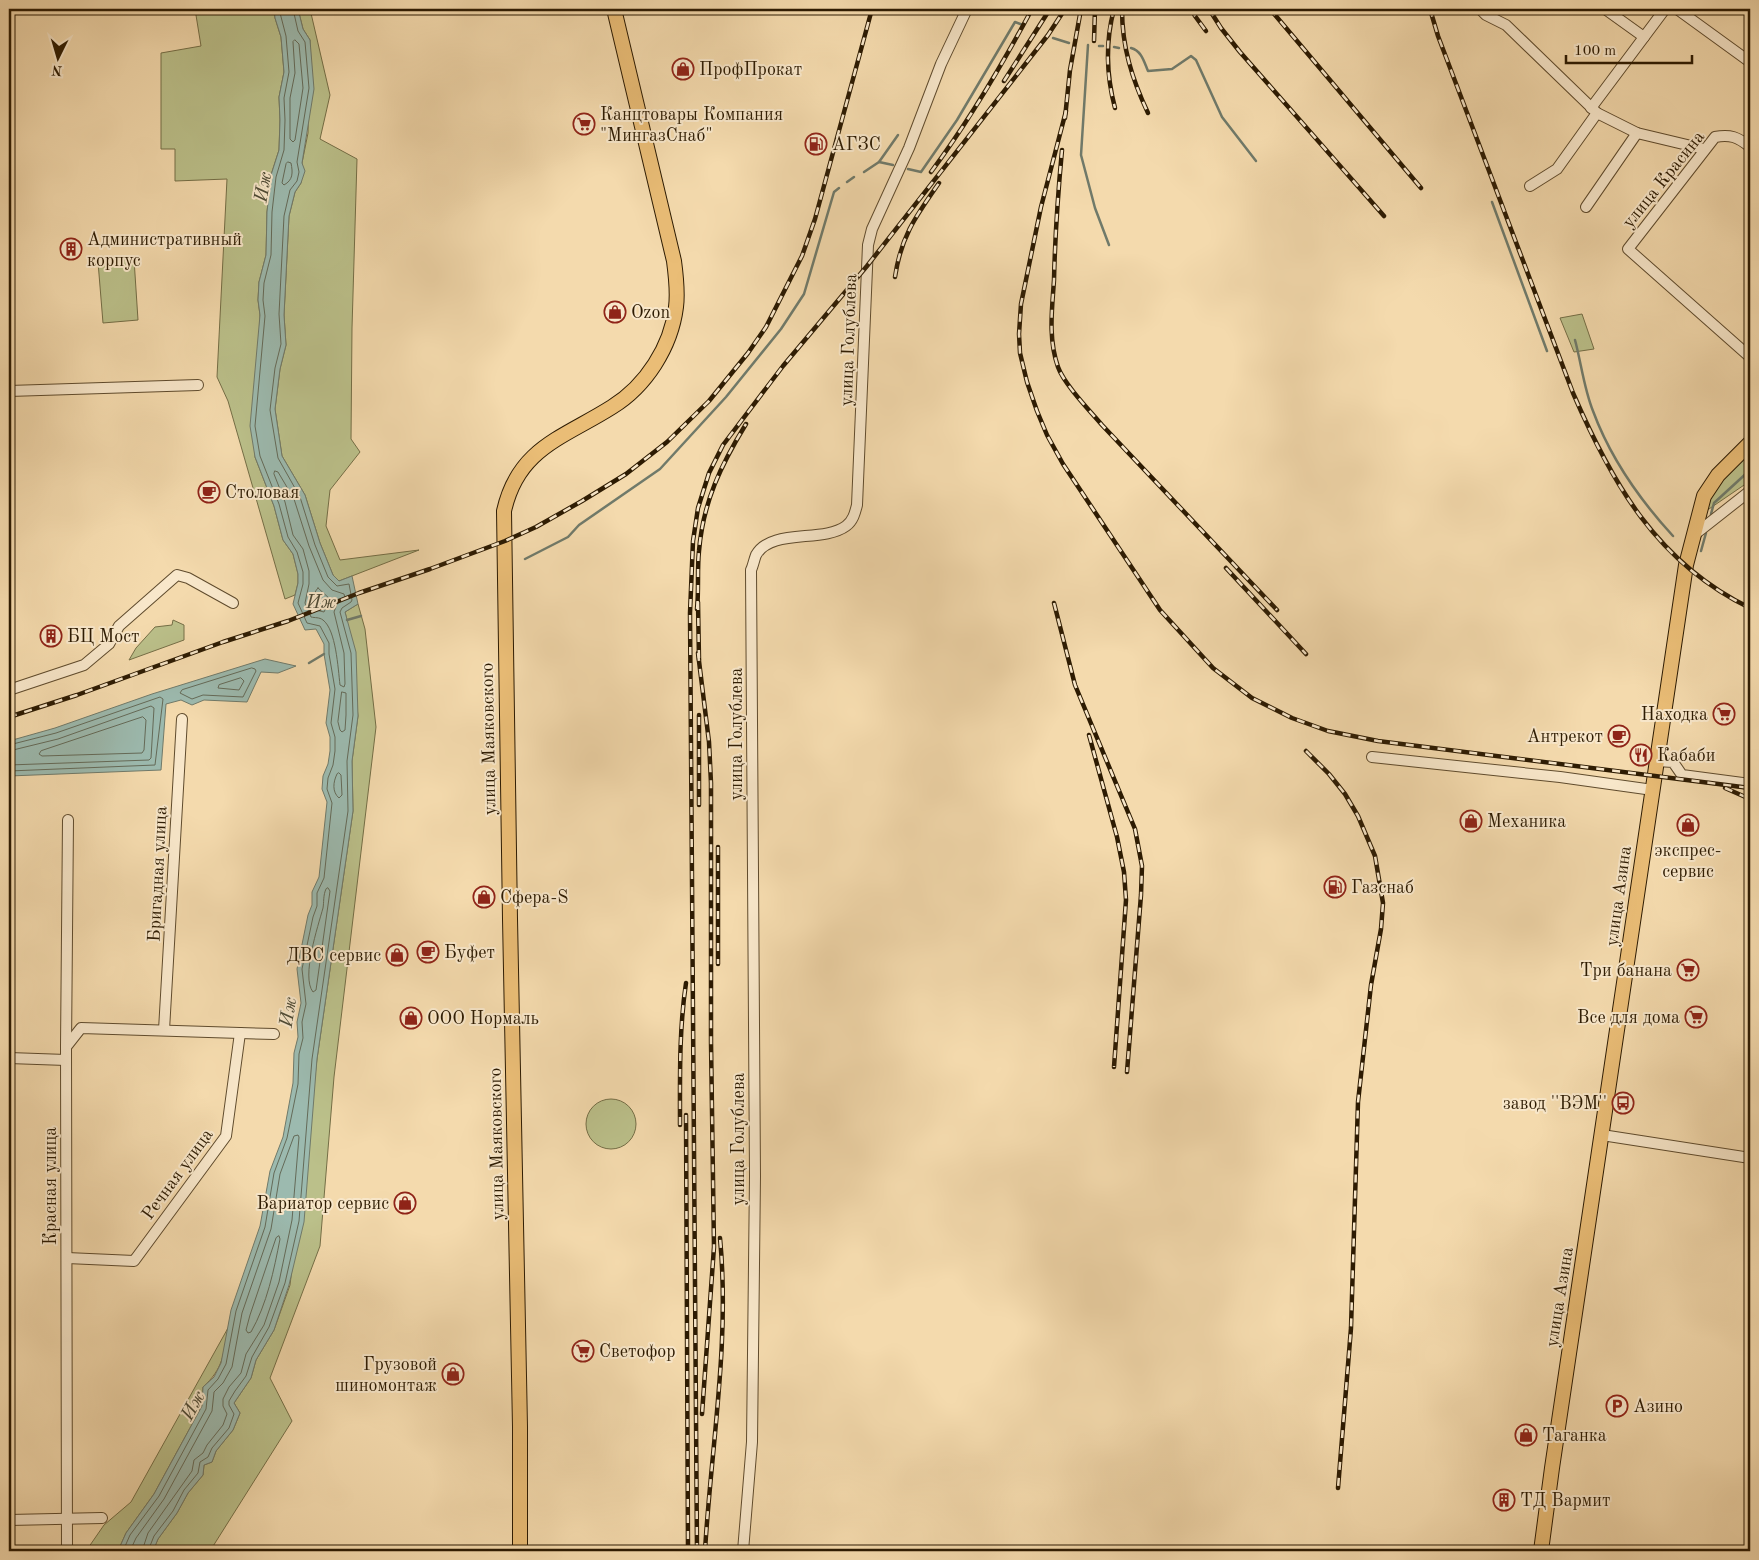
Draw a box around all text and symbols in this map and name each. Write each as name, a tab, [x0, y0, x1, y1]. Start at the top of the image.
north arrow	[32, 32, 82, 82]
scale bar	[1566, 32, 1693, 64]
text: 100 m	[1574, 44, 1616, 59]
shop icon: ПрофПрокат	[671, 57, 695, 81]
place label: ПрофПрокат	[699, 61, 802, 80]
text: N	[51, 62, 63, 77]
place label: Канцтовары Компания "МингазСнаб"	[600, 106, 783, 145]
supermarket icon: Канцтовары Компания "МингазСнаб"	[572, 112, 596, 136]
street label: улица Красина	[1619, 128, 1708, 231]
fuel station icon: АГЗС	[804, 132, 828, 156]
place label: АГЗС	[832, 136, 881, 154]
water label: Иж	[252, 170, 277, 205]
place label: Административный корпус	[87, 231, 242, 270]
building icon: Административный корпус	[59, 237, 83, 261]
street label: улица Голублева	[838, 273, 860, 407]
shop icon: Ozon	[603, 300, 627, 324]
place label: Ozon	[631, 304, 670, 322]
cafe icon: Столовая	[197, 480, 221, 504]
place label: Столовая	[225, 484, 299, 502]
water label: Иж	[305, 594, 337, 613]
building icon: БЦ Мост	[39, 624, 63, 648]
place label: БЦ Мост	[67, 628, 140, 646]
street label: улица Маяковского	[479, 662, 499, 815]
street label: улица Голублева	[728, 667, 746, 800]
supermarket icon: Находка	[1712, 702, 1736, 726]
place label: Находка	[1641, 706, 1708, 724]
cafe icon: Антрекот	[1607, 724, 1631, 748]
place label: Антрекот	[1527, 728, 1603, 746]
restaurant icon: Кабаби	[1629, 743, 1653, 767]
place label: Кабаби	[1657, 747, 1715, 765]
street label: Бригадная улица	[145, 806, 171, 942]
shop icon: Механика	[1459, 809, 1483, 833]
place label: Механика	[1487, 813, 1566, 831]
shop icon: экспрес- сервис	[1676, 813, 1700, 837]
place label: экспрес- сервис	[1655, 842, 1721, 881]
street label: улица Азина	[1603, 845, 1635, 947]
fuel station icon: Газснаб	[1323, 875, 1347, 899]
place label: Газснаб	[1351, 879, 1414, 897]
shop icon: Сфера-S	[472, 885, 496, 909]
place label: Сфера-S	[500, 889, 568, 908]
cafe icon: Буфет	[416, 940, 440, 964]
shop icon: ДВС сервис	[385, 943, 409, 967]
place label: Буфет	[444, 944, 495, 963]
place label: ДВС сервис	[287, 947, 381, 965]
supermarket icon: Три банана	[1676, 958, 1700, 982]
place label: Три банана	[1580, 962, 1672, 980]
water label: Иж	[278, 995, 301, 1030]
supermarket icon: Все для дома	[1684, 1005, 1708, 1029]
shop icon: ООО Нормаль	[399, 1006, 423, 1030]
place label: Все для дома	[1577, 1009, 1680, 1027]
place label: ООО Нормаль	[427, 1010, 539, 1028]
street label: улица Маяковского	[487, 1067, 507, 1220]
street label: улица Голублева	[730, 1072, 748, 1205]
bus stop icon: завод ''ВЭМ''	[1611, 1091, 1635, 1115]
place label: завод ''ВЭМ''	[1503, 1095, 1607, 1113]
street label: Речная улица	[139, 1126, 217, 1223]
street label: Красная улица	[42, 1127, 60, 1245]
shop icon: Вариатор сервис	[393, 1191, 417, 1215]
place label: Вариатор сервис	[256, 1195, 389, 1213]
street label: улица Азина	[1543, 1246, 1577, 1348]
supermarket icon: Светофор	[571, 1339, 595, 1363]
place label: Светофор	[599, 1343, 676, 1362]
place label: Грузовой шиномонтаж	[335, 1356, 437, 1395]
shop icon: Грузовой шиномонтаж	[441, 1362, 465, 1386]
water label: Иж	[178, 1388, 210, 1425]
parking icon: Азино	[1605, 1394, 1629, 1418]
place label: Азино	[1633, 1398, 1683, 1416]
shop icon: Таганка	[1514, 1423, 1538, 1447]
place label: Таганка	[1542, 1427, 1607, 1445]
building icon: ТД Вармит	[1492, 1488, 1516, 1512]
place label: ТД Вармит	[1520, 1492, 1610, 1510]

